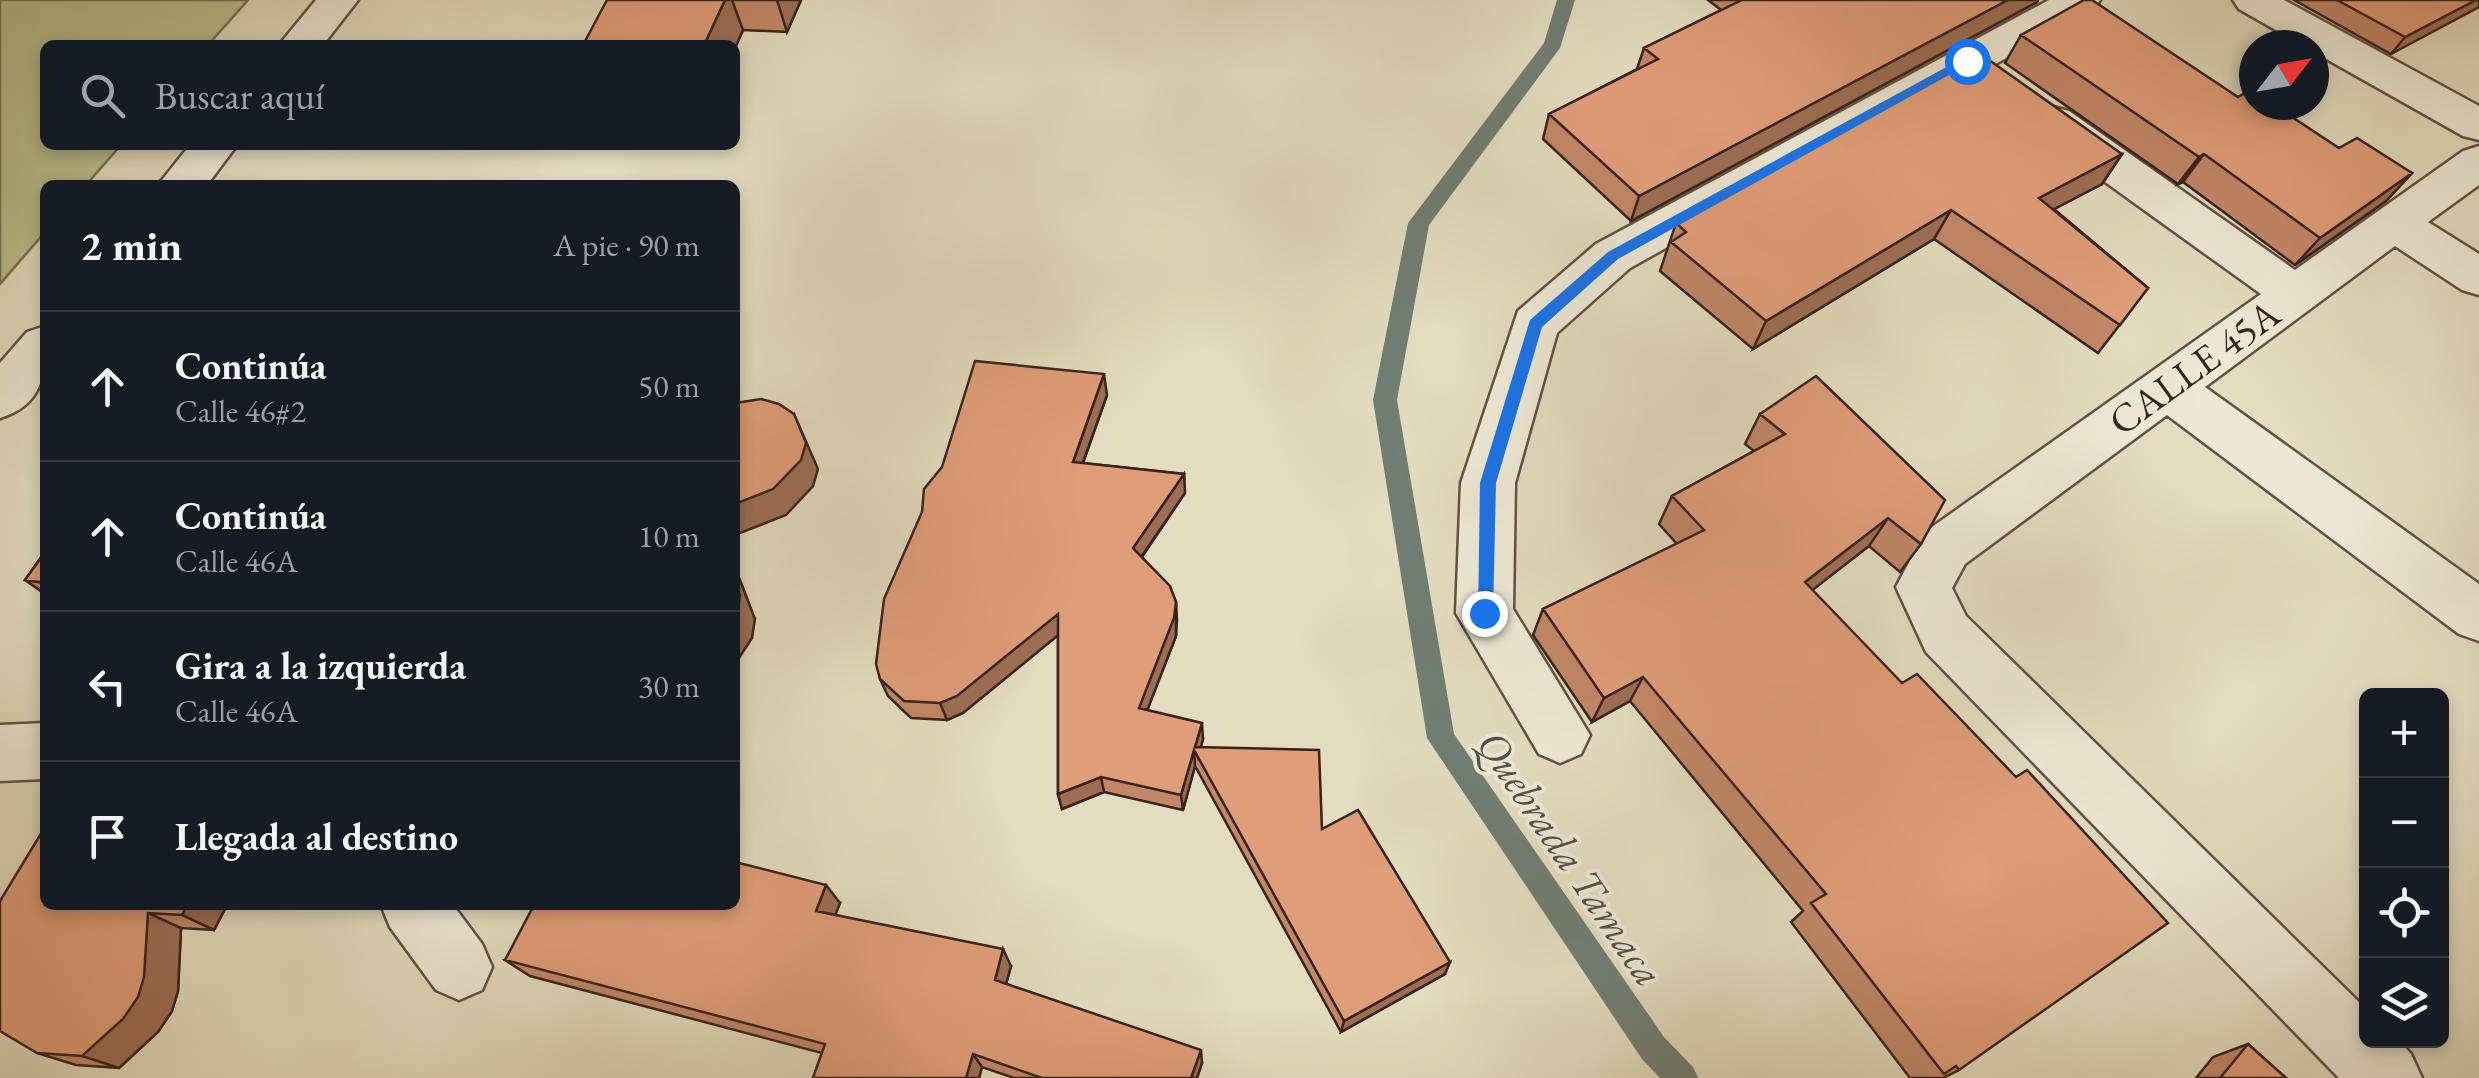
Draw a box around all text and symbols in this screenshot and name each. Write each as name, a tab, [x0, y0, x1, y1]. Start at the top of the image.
north arrow	[2239, 30, 2329, 120]
route start	[1945, 39, 1991, 85]
search box	[40, 40, 740, 150]
icon: search	[75, 68, 130, 123]
text: Buscar aquí	[155, 71, 324, 120]
text: 2 min	[80, 218, 182, 273]
text: A pie · 90 m	[553, 224, 700, 266]
street label: CALLE 45A	[2098, 287, 2290, 447]
text: Continúa	[175, 341, 327, 390]
icon: ahead	[80, 359, 135, 414]
text: 50 m	[638, 365, 700, 407]
text: Calle 46#2	[175, 390, 306, 432]
text: Continúa	[175, 491, 327, 540]
icon: ahead	[80, 509, 135, 564]
text: 10 m	[638, 515, 700, 557]
text: Calle 46A	[175, 540, 298, 582]
route end	[1462, 591, 1508, 637]
text: Gira a la izquierda	[175, 641, 466, 690]
icon: left	[80, 659, 135, 714]
text: 30 m	[638, 665, 700, 707]
map controls	[2359, 688, 2449, 1048]
button: +	[2359, 688, 2449, 778]
text: Calle 46A	[175, 690, 298, 732]
water label: Quebrada Tamaca	[1465, 720, 1677, 997]
button: −	[2359, 778, 2449, 868]
icon: arrive	[80, 809, 135, 864]
text: Llegada al destino	[175, 812, 458, 861]
button: locate	[2359, 868, 2449, 958]
button: layers	[2359, 958, 2449, 1048]

